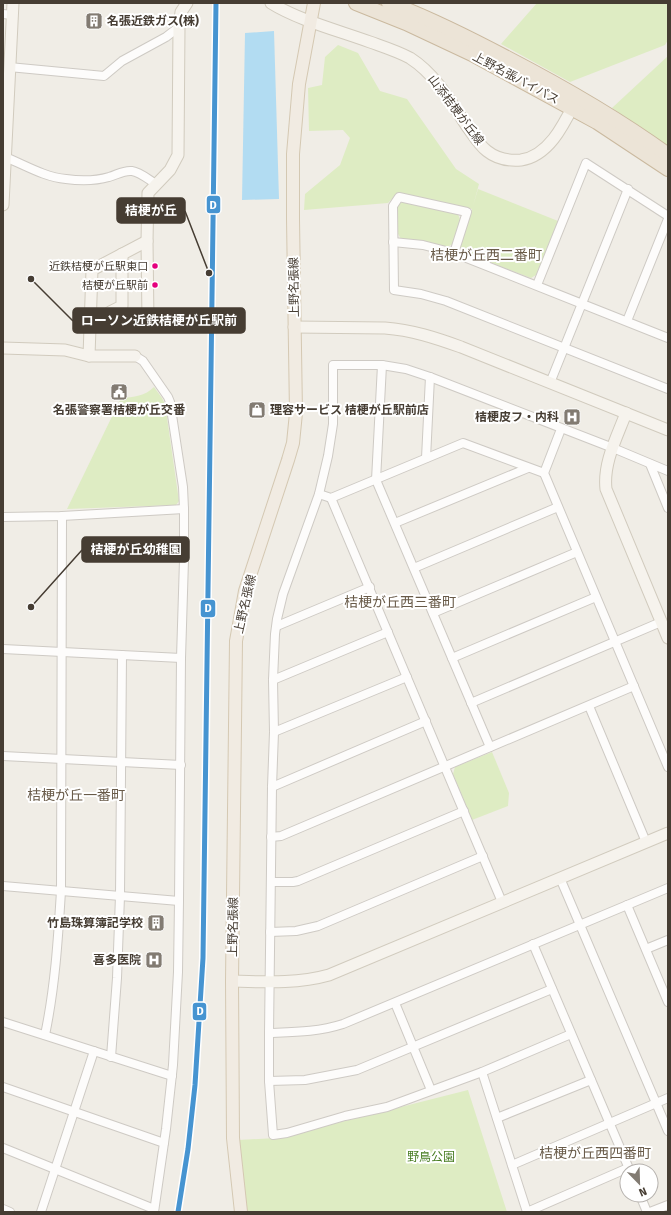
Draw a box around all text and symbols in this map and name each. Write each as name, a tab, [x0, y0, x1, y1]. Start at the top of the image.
building icon: 名張近鉄ガス(株)	[84, 11, 104, 31]
place label: 名張近鉄ガス(株)	[107, 14, 199, 28]
street label: 上野名張バイパス	[470, 49, 562, 107]
street label: 山添桔梗が丘線	[425, 72, 487, 148]
line badge: D	[206, 195, 221, 214]
callout: 桔梗が丘	[117, 198, 185, 223]
text: D	[209, 199, 217, 212]
text: 桔梗が丘	[125, 203, 177, 218]
district label: 桔梗が丘西二番町	[430, 247, 542, 264]
street label: 上野名張線	[286, 257, 302, 317]
place label: 近鉄桔梗が丘駅東口	[49, 260, 148, 273]
marker: 近鉄桔梗が丘駅東口	[150, 261, 160, 271]
place label: 桔梗が丘駅前	[82, 279, 148, 292]
marker: 桔梗が丘駅前	[150, 280, 160, 290]
callout: ローソン近鉄桔梗が丘駅前	[73, 308, 245, 333]
text: ローソン近鉄桔梗が丘駅前	[81, 313, 237, 328]
public building icon: 名張警察署桔梗が丘交番	[109, 382, 129, 402]
shop icon: 理容サービス 桔梗が丘駅前店	[247, 400, 267, 420]
place label: 名張警察署桔梗が丘交番	[53, 403, 186, 417]
place label: 理容サービス 桔梗が丘駅前店	[270, 403, 429, 417]
hospital icon: 桔梗皮フ・内科	[562, 407, 582, 427]
place label: 桔梗皮フ・内科	[475, 410, 559, 424]
callout: 桔梗が丘幼稚園	[82, 537, 189, 562]
text: 桔梗が丘幼稚園	[90, 542, 182, 557]
street label: 上野名張線	[231, 573, 259, 635]
district label: 桔梗が丘西三番町	[344, 594, 456, 611]
line badge: D	[200, 599, 216, 618]
text: D	[204, 602, 212, 615]
district label: 桔梗が丘一番町	[27, 787, 125, 804]
street label: 上野名張線	[225, 897, 241, 957]
building icon: 竹島珠算簿記学校	[146, 913, 166, 933]
place label: 竹島珠算簿記学校	[47, 916, 143, 930]
hospital icon: 喜多医院	[144, 950, 164, 970]
place label: 喜多医院	[93, 953, 141, 967]
line badge: D	[192, 1002, 207, 1021]
text: D	[196, 1005, 204, 1018]
district label: 桔梗が丘西四番町	[539, 1145, 651, 1162]
park label: 野鳥公園	[407, 1150, 455, 1164]
north arrow	[619, 1163, 659, 1203]
text: N	[637, 1184, 649, 1199]

